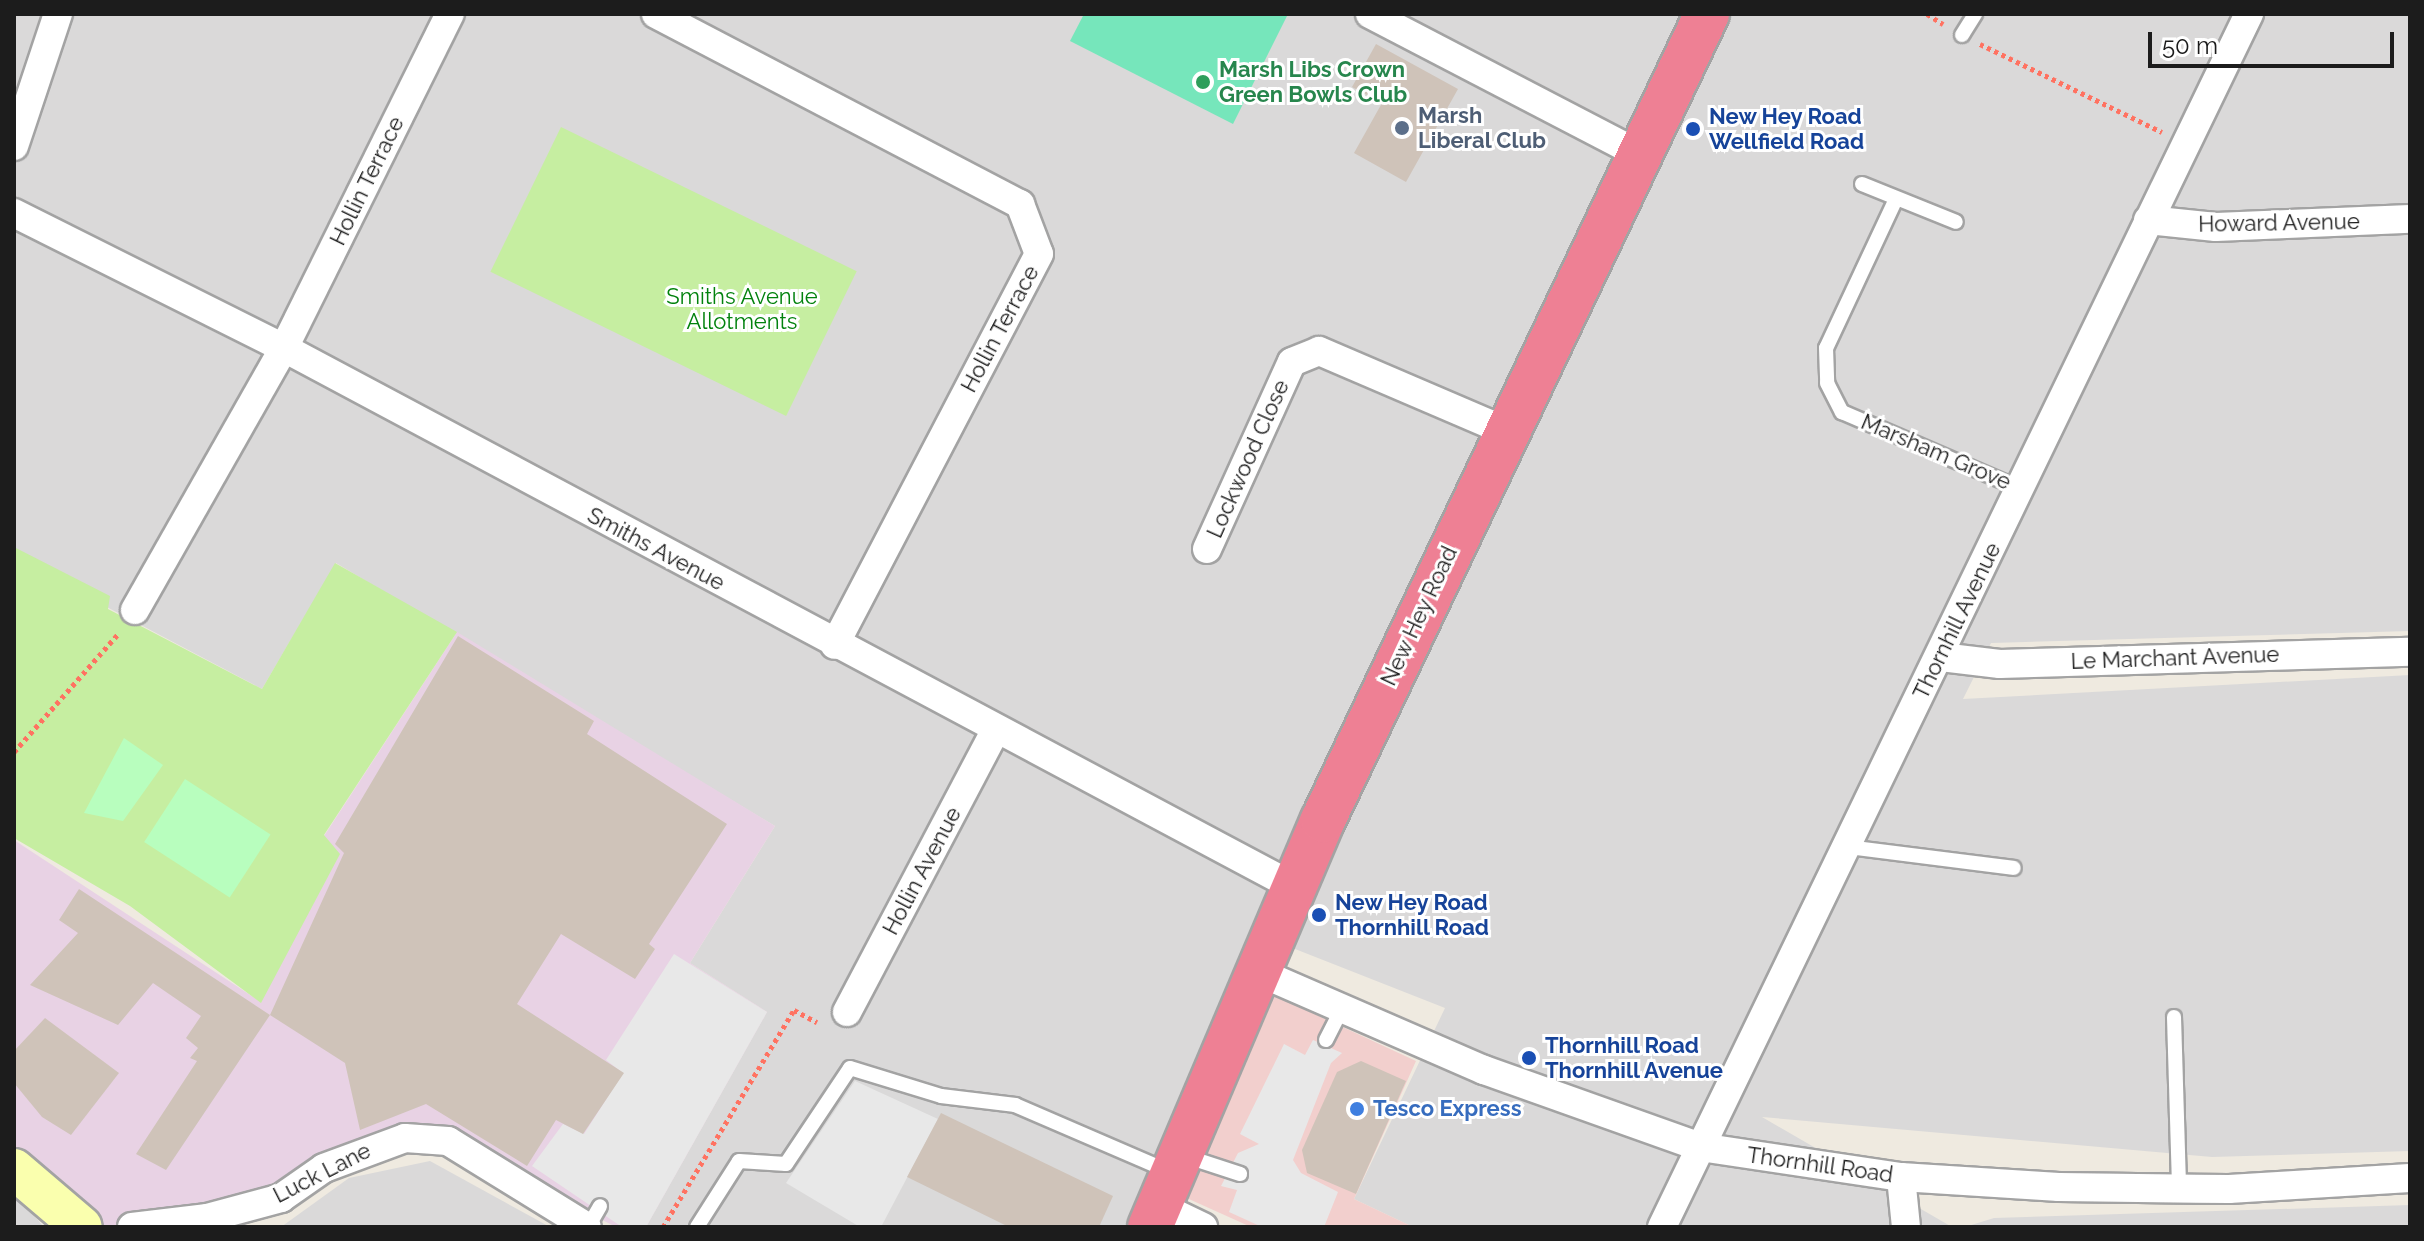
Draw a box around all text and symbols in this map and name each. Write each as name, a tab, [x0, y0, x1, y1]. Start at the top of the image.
scale bar	[2152, 16, 2398, 66]
text: 50 m	[2162, 31, 2218, 60]
place label: Marsh Libs Crown Green Bowls Club	[1219, 56, 1407, 108]
marker: Marsh Libs Crown Green Bowls Club	[1194, 73, 1212, 91]
place label: Marsh Liberal Club	[1418, 102, 1547, 154]
place label: New Hey Road Wellfield Road	[1709, 103, 1864, 154]
street label: Hollin Terrace	[324, 112, 410, 250]
marker: Marsh Liberal Club	[1393, 119, 1411, 137]
marker: New Hey Road Wellfield Road	[1684, 120, 1702, 138]
street label: Howard Avenue	[2198, 208, 2360, 238]
street label: Hollin Terrace	[955, 261, 1045, 397]
park label: Smiths Avenue Allotments	[666, 283, 818, 334]
street label: Lockwood Close	[1201, 376, 1295, 542]
street label: Marsham Grove	[1857, 409, 2015, 495]
street label: Smiths Avenue	[583, 502, 729, 596]
street label: Thornhill Avenue	[1907, 538, 2007, 704]
street label: New Hey Road	[1375, 542, 1463, 690]
street label: Le Marchant Avenue	[2070, 641, 2280, 675]
street label: Hollin Avenue	[877, 802, 967, 940]
place label: New Hey Road Thornhill Road	[1335, 889, 1490, 940]
marker: New Hey Road Thornhill Road	[1310, 906, 1328, 924]
place label: Thornhill Road Thornhill Avenue	[1545, 1032, 1724, 1084]
marker: Thornhill Road Thornhill Avenue	[1520, 1049, 1538, 1067]
place label: Tesco Express	[1373, 1096, 1522, 1122]
marker: Tesco Express	[1348, 1100, 1366, 1118]
street label: Luck Lane	[269, 1137, 375, 1209]
street label: Thornhill Road	[1745, 1142, 1895, 1188]

